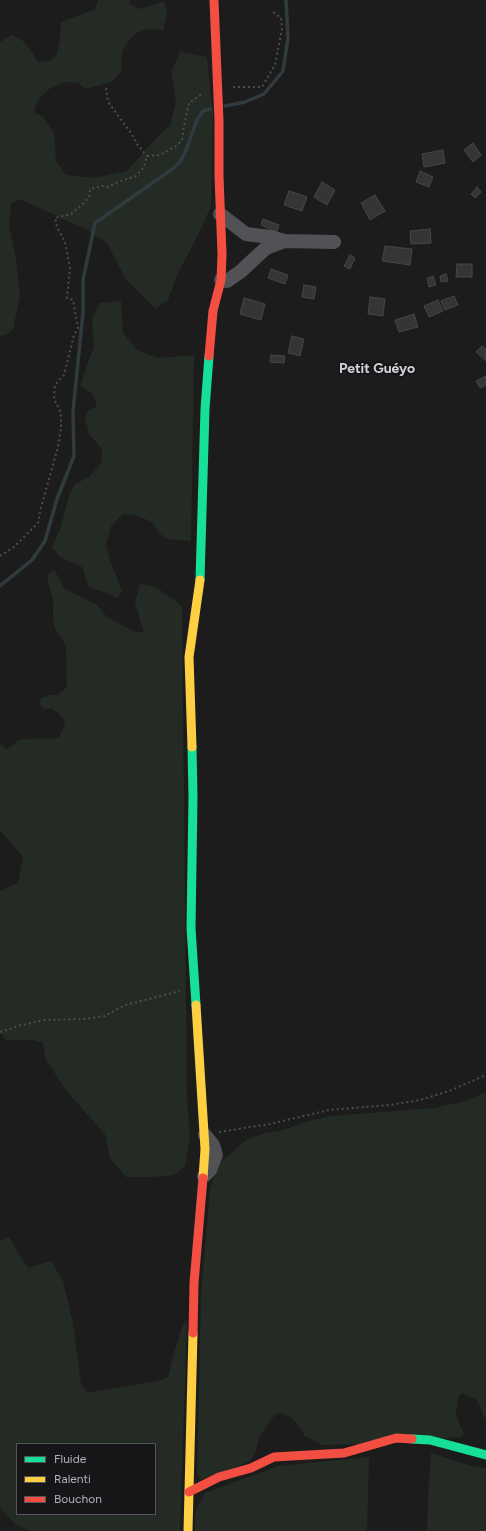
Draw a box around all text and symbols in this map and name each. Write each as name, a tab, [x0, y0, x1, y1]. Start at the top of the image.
district label: Petit Guéyo	[339, 361, 415, 377]
legend	[16, 1443, 156, 1515]
text: Fluide	[54, 1452, 86, 1466]
text: Ralenti	[54, 1472, 91, 1486]
text: Bouchon	[54, 1492, 102, 1506]

